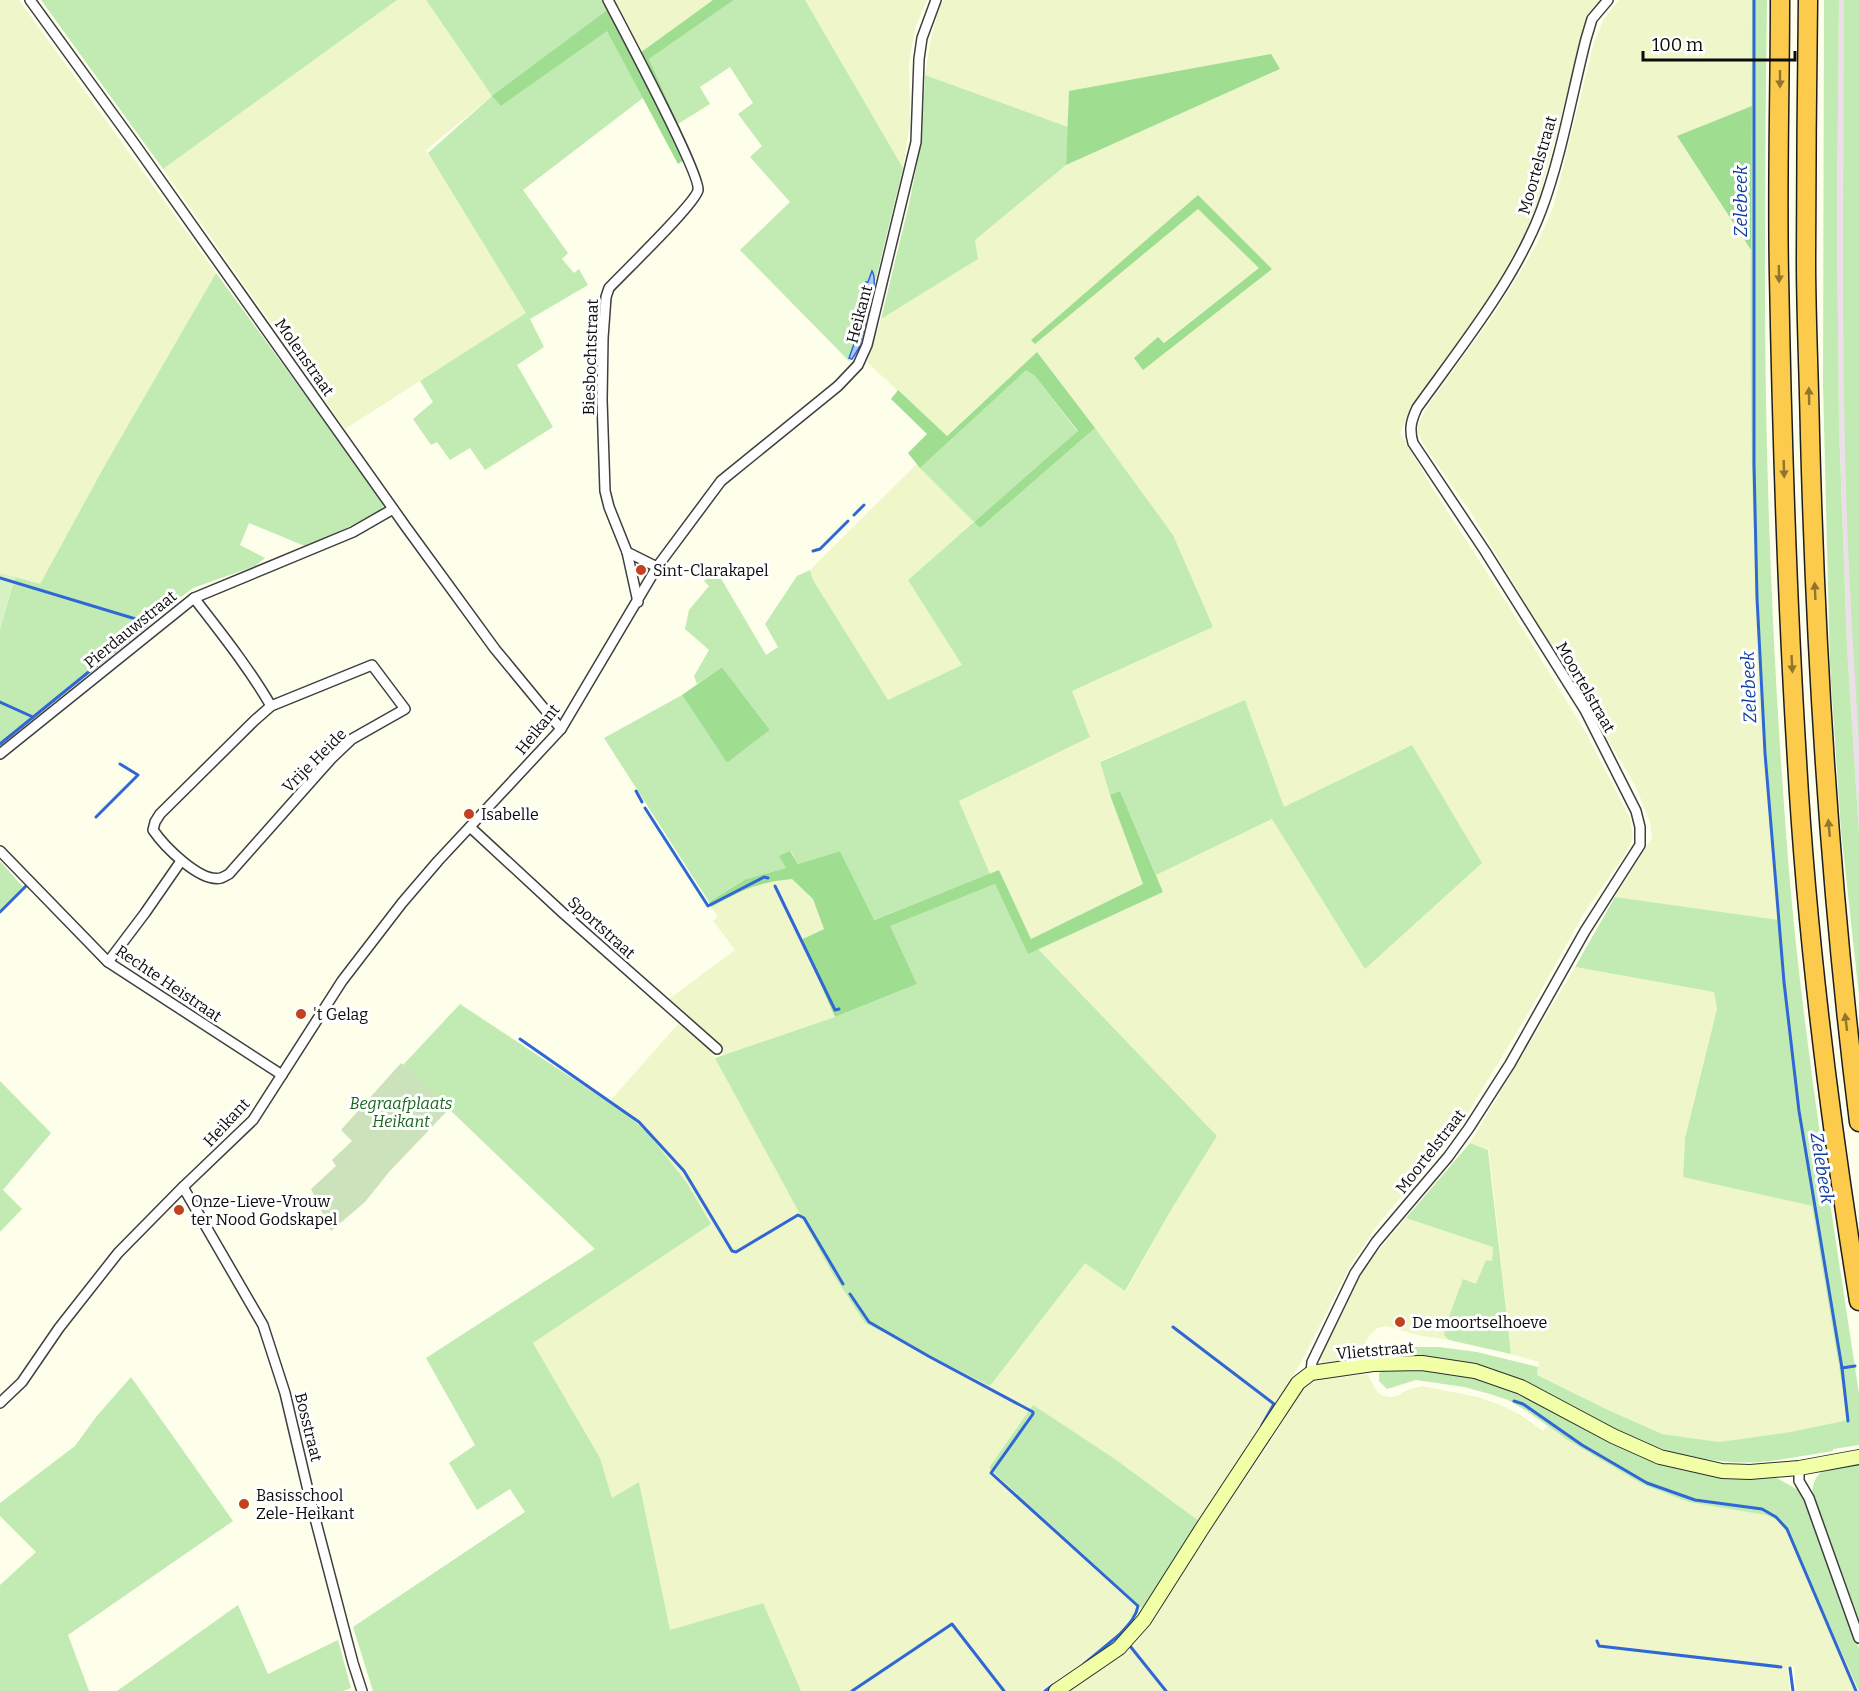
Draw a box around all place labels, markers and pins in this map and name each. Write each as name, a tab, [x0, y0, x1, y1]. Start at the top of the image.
place label: Sint-Clarakapel	[653, 561, 769, 580]
marker: Sint-Clarakapel	[634, 563, 648, 577]
place label: Isabelle	[481, 805, 539, 824]
marker: Isabelle	[462, 807, 476, 821]
place label: 't Gelag	[313, 1005, 368, 1024]
marker: 't Gelag	[294, 1007, 308, 1021]
place label: Onze-Lieve-Vrouw ter Nood Godskapel	[191, 1192, 338, 1229]
marker: Onze-Lieve-Vrouw ter Nood Godskapel	[172, 1203, 186, 1217]
place label: De moortselhoeve	[1412, 1313, 1547, 1332]
marker: De moortselhoeve	[1393, 1315, 1407, 1329]
place label: Basisschool Zele-Heikant	[256, 1486, 355, 1523]
marker: Basisschool Zele-Heikant	[237, 1497, 251, 1511]

